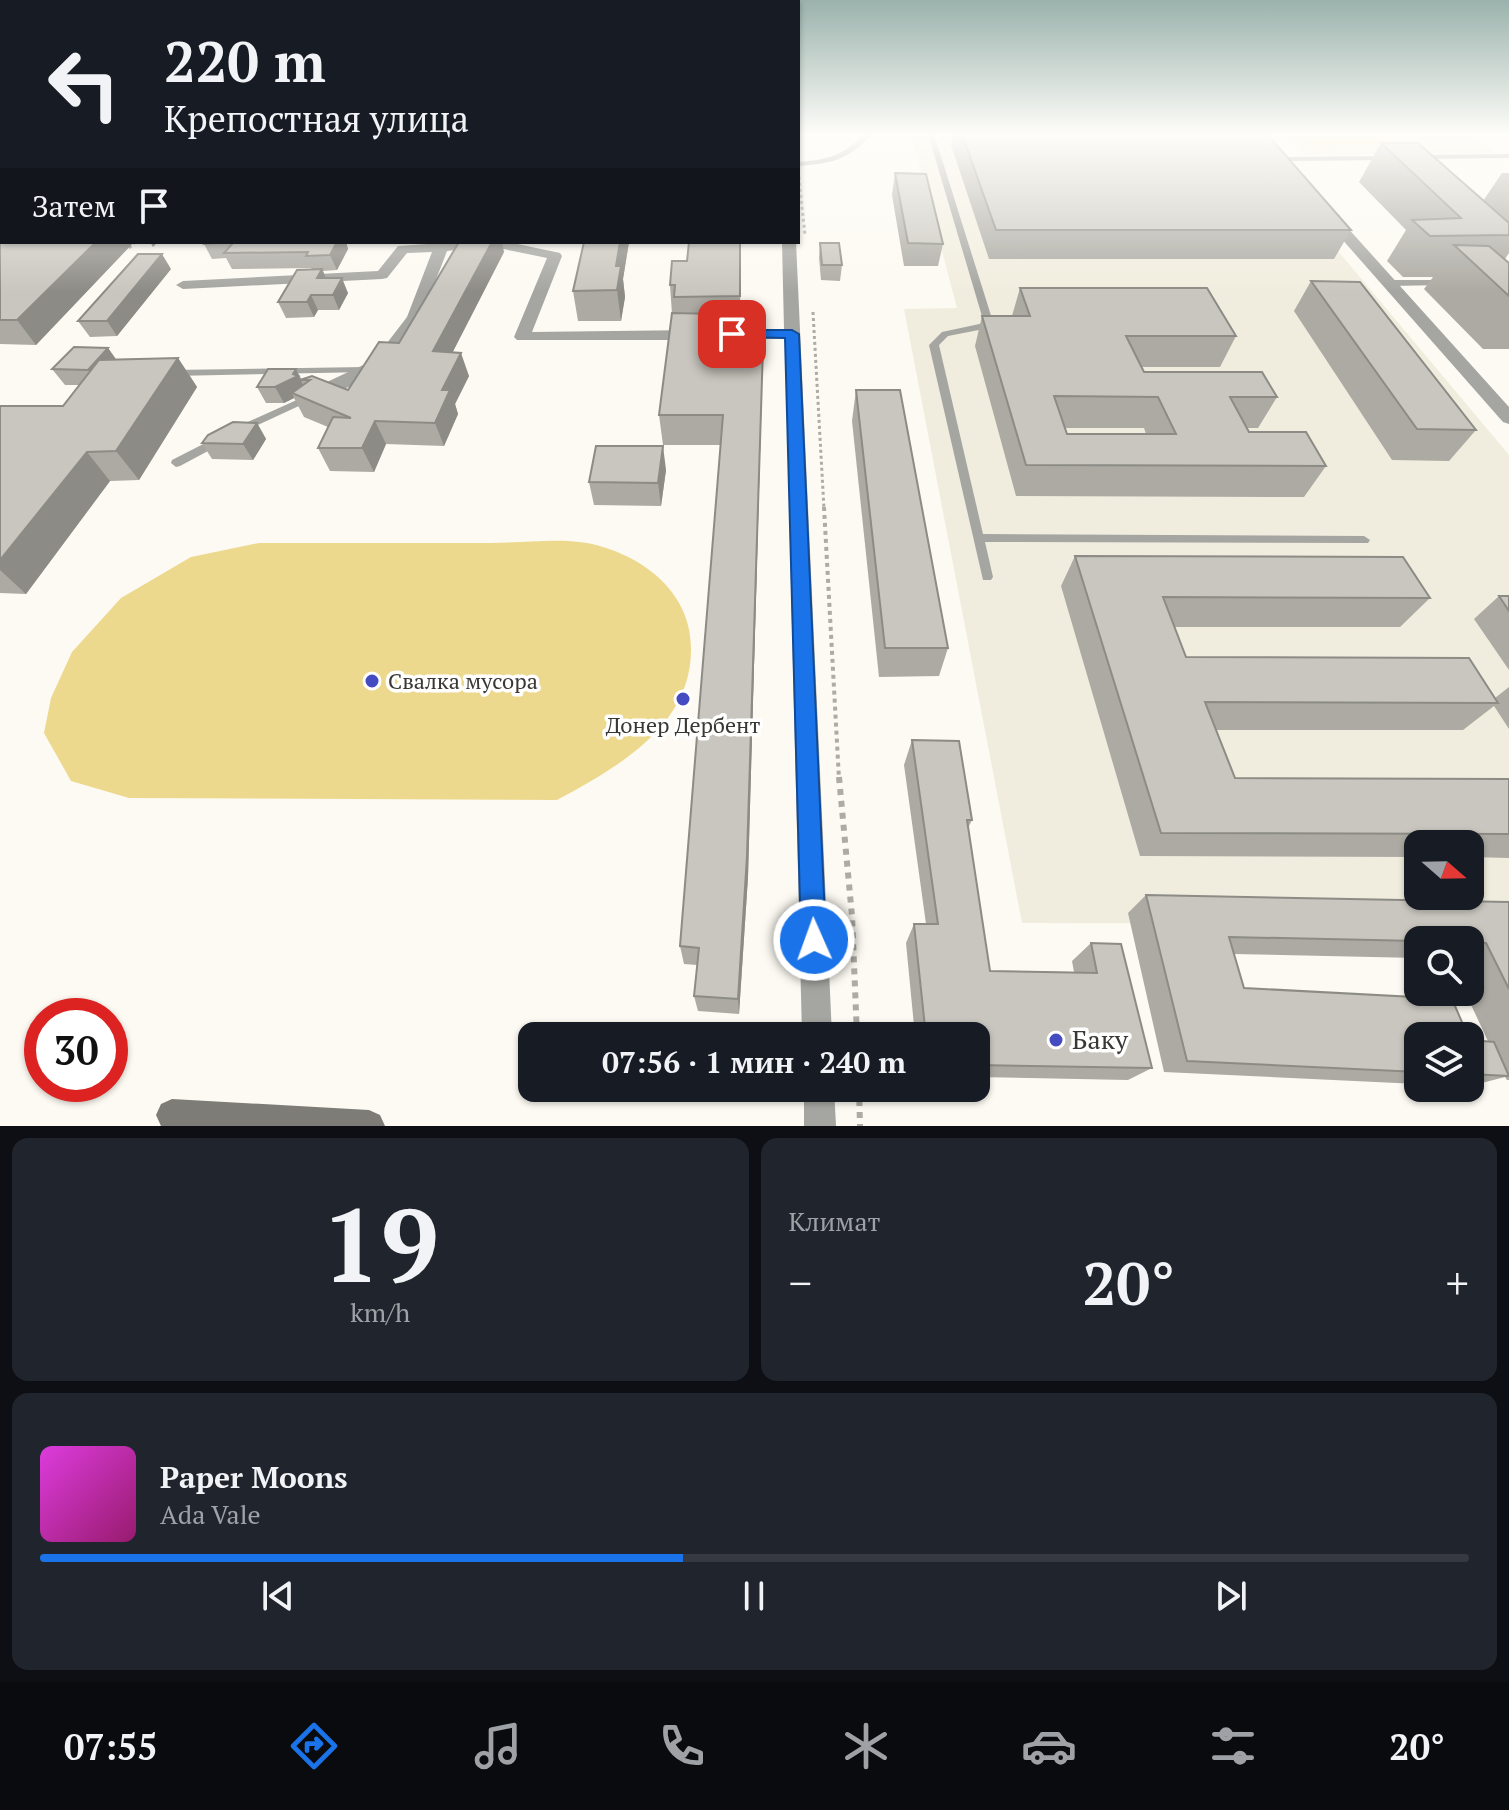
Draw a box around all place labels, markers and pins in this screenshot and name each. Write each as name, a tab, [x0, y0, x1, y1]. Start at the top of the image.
pin	[698, 300, 766, 368]
place label: Свалка мусора	[388, 666, 538, 695]
marker: Свалка мусора	[363, 672, 381, 690]
marker: Донер Дербент	[674, 690, 692, 708]
place label: Донер Дербент	[606, 710, 760, 739]
place label: Баку	[1072, 1022, 1129, 1056]
marker: Баку	[1047, 1031, 1065, 1049]

